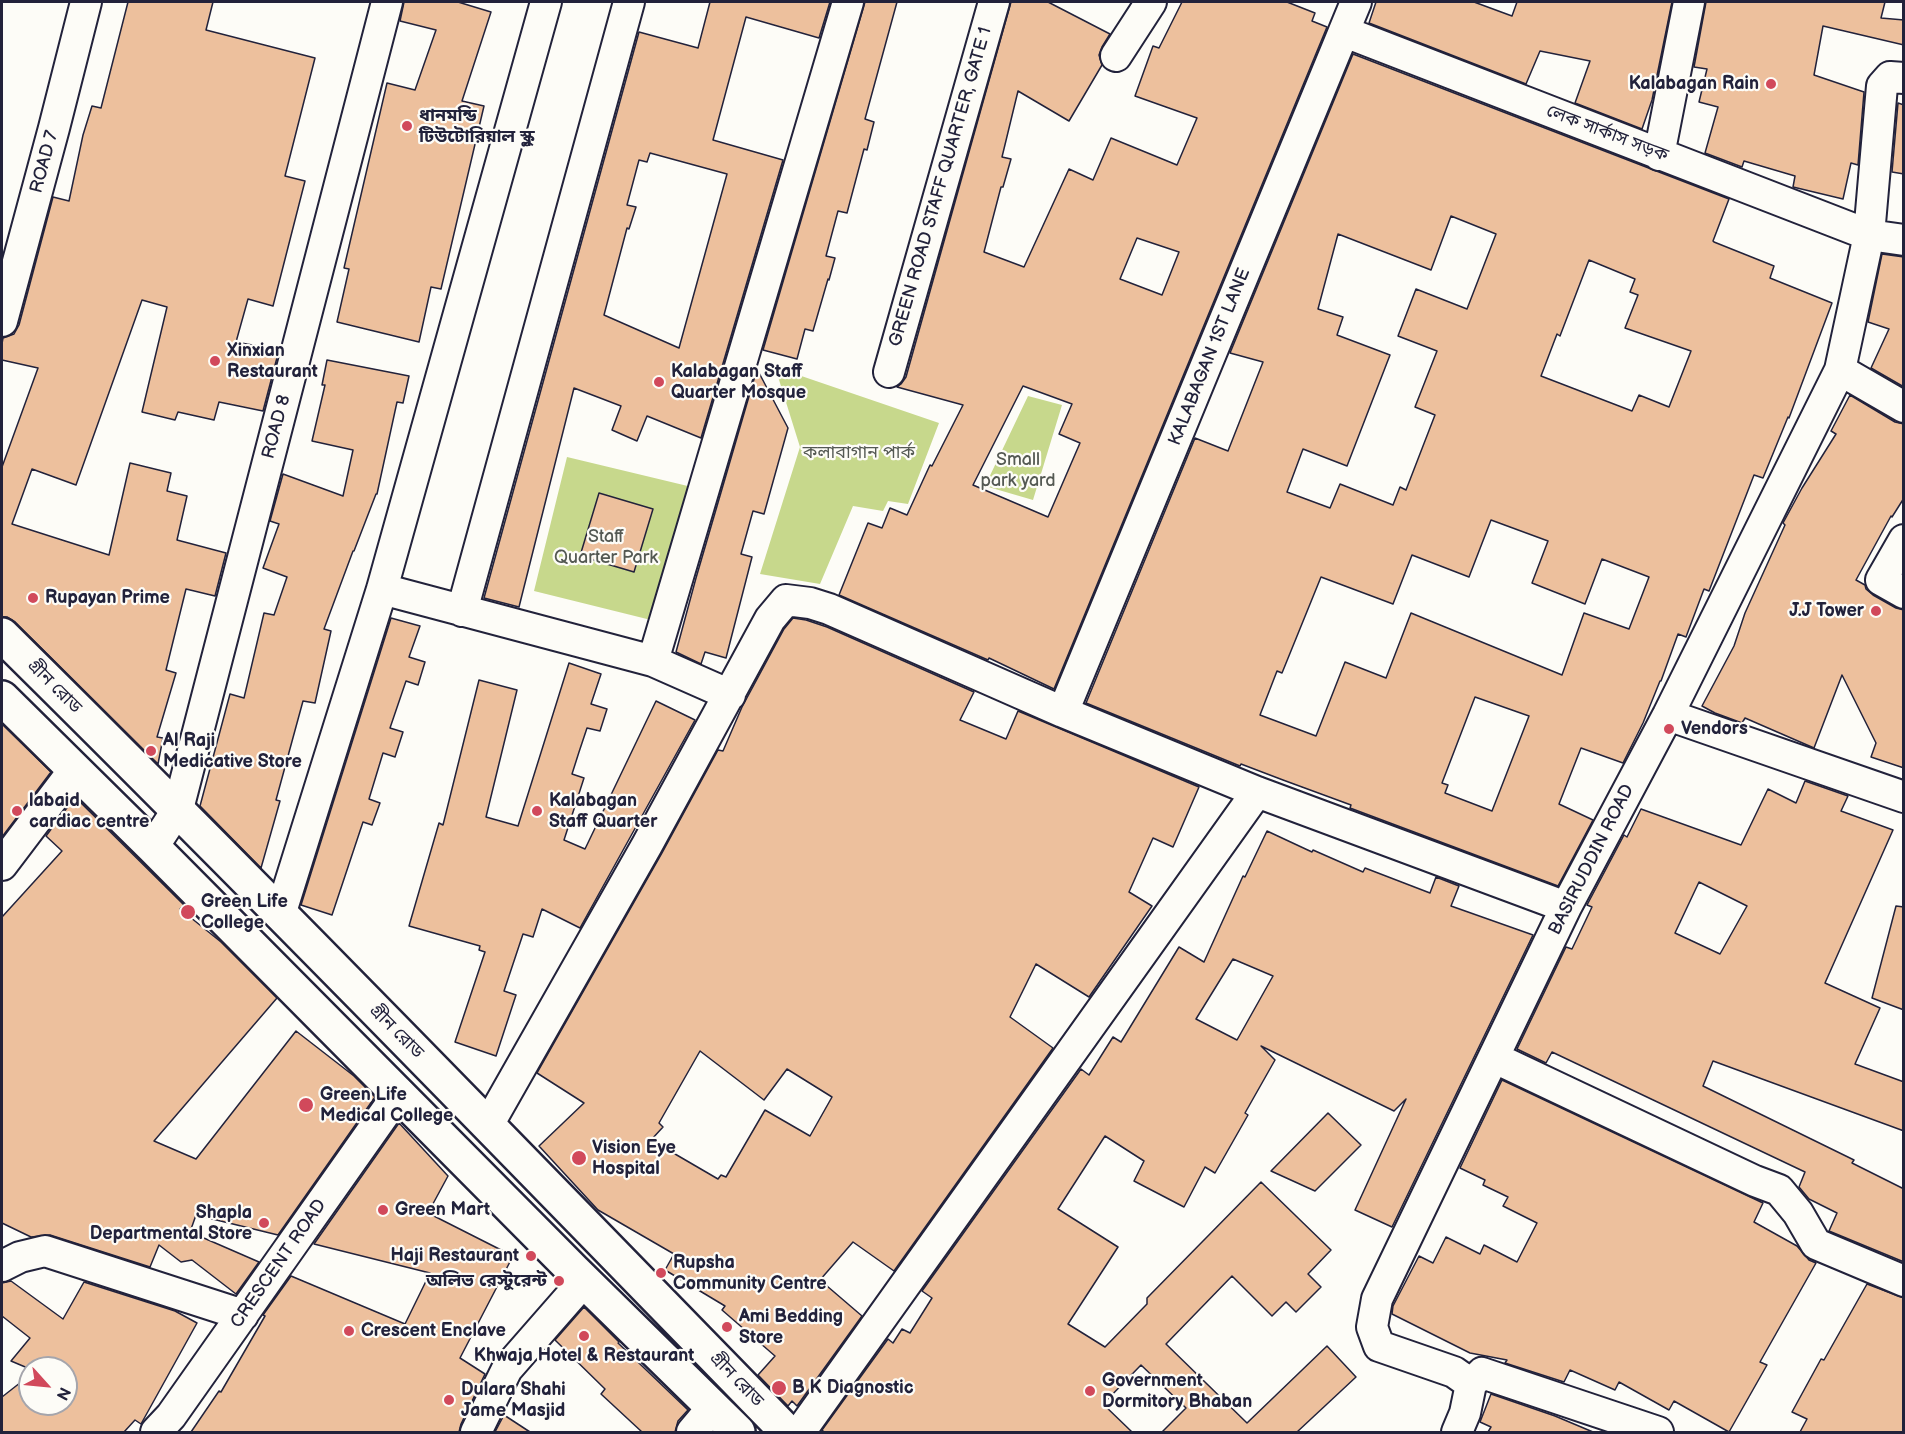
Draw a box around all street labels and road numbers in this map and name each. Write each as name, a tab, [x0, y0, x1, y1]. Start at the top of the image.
street label: GREEN ROAD STAFF QUARTER, GATE 1	[885, 25, 997, 349]
street label: লেক সার্কাস সড়ক	[1543, 101, 1671, 167]
street label: ROAD 7	[26, 128, 64, 196]
street label: KALABAGAN 1ST LANE	[1165, 265, 1255, 449]
street label: ROAD 8	[258, 393, 296, 461]
street label: গ্রীন রোড	[22, 655, 86, 719]
street label: BASIRUDDIN ROAD	[1545, 781, 1639, 939]
street label: গ্রীন রোড	[364, 1000, 428, 1064]
street label: CRESCENT ROAD	[226, 1195, 332, 1333]
street label: গ্রীন রোড	[705, 1348, 767, 1412]

